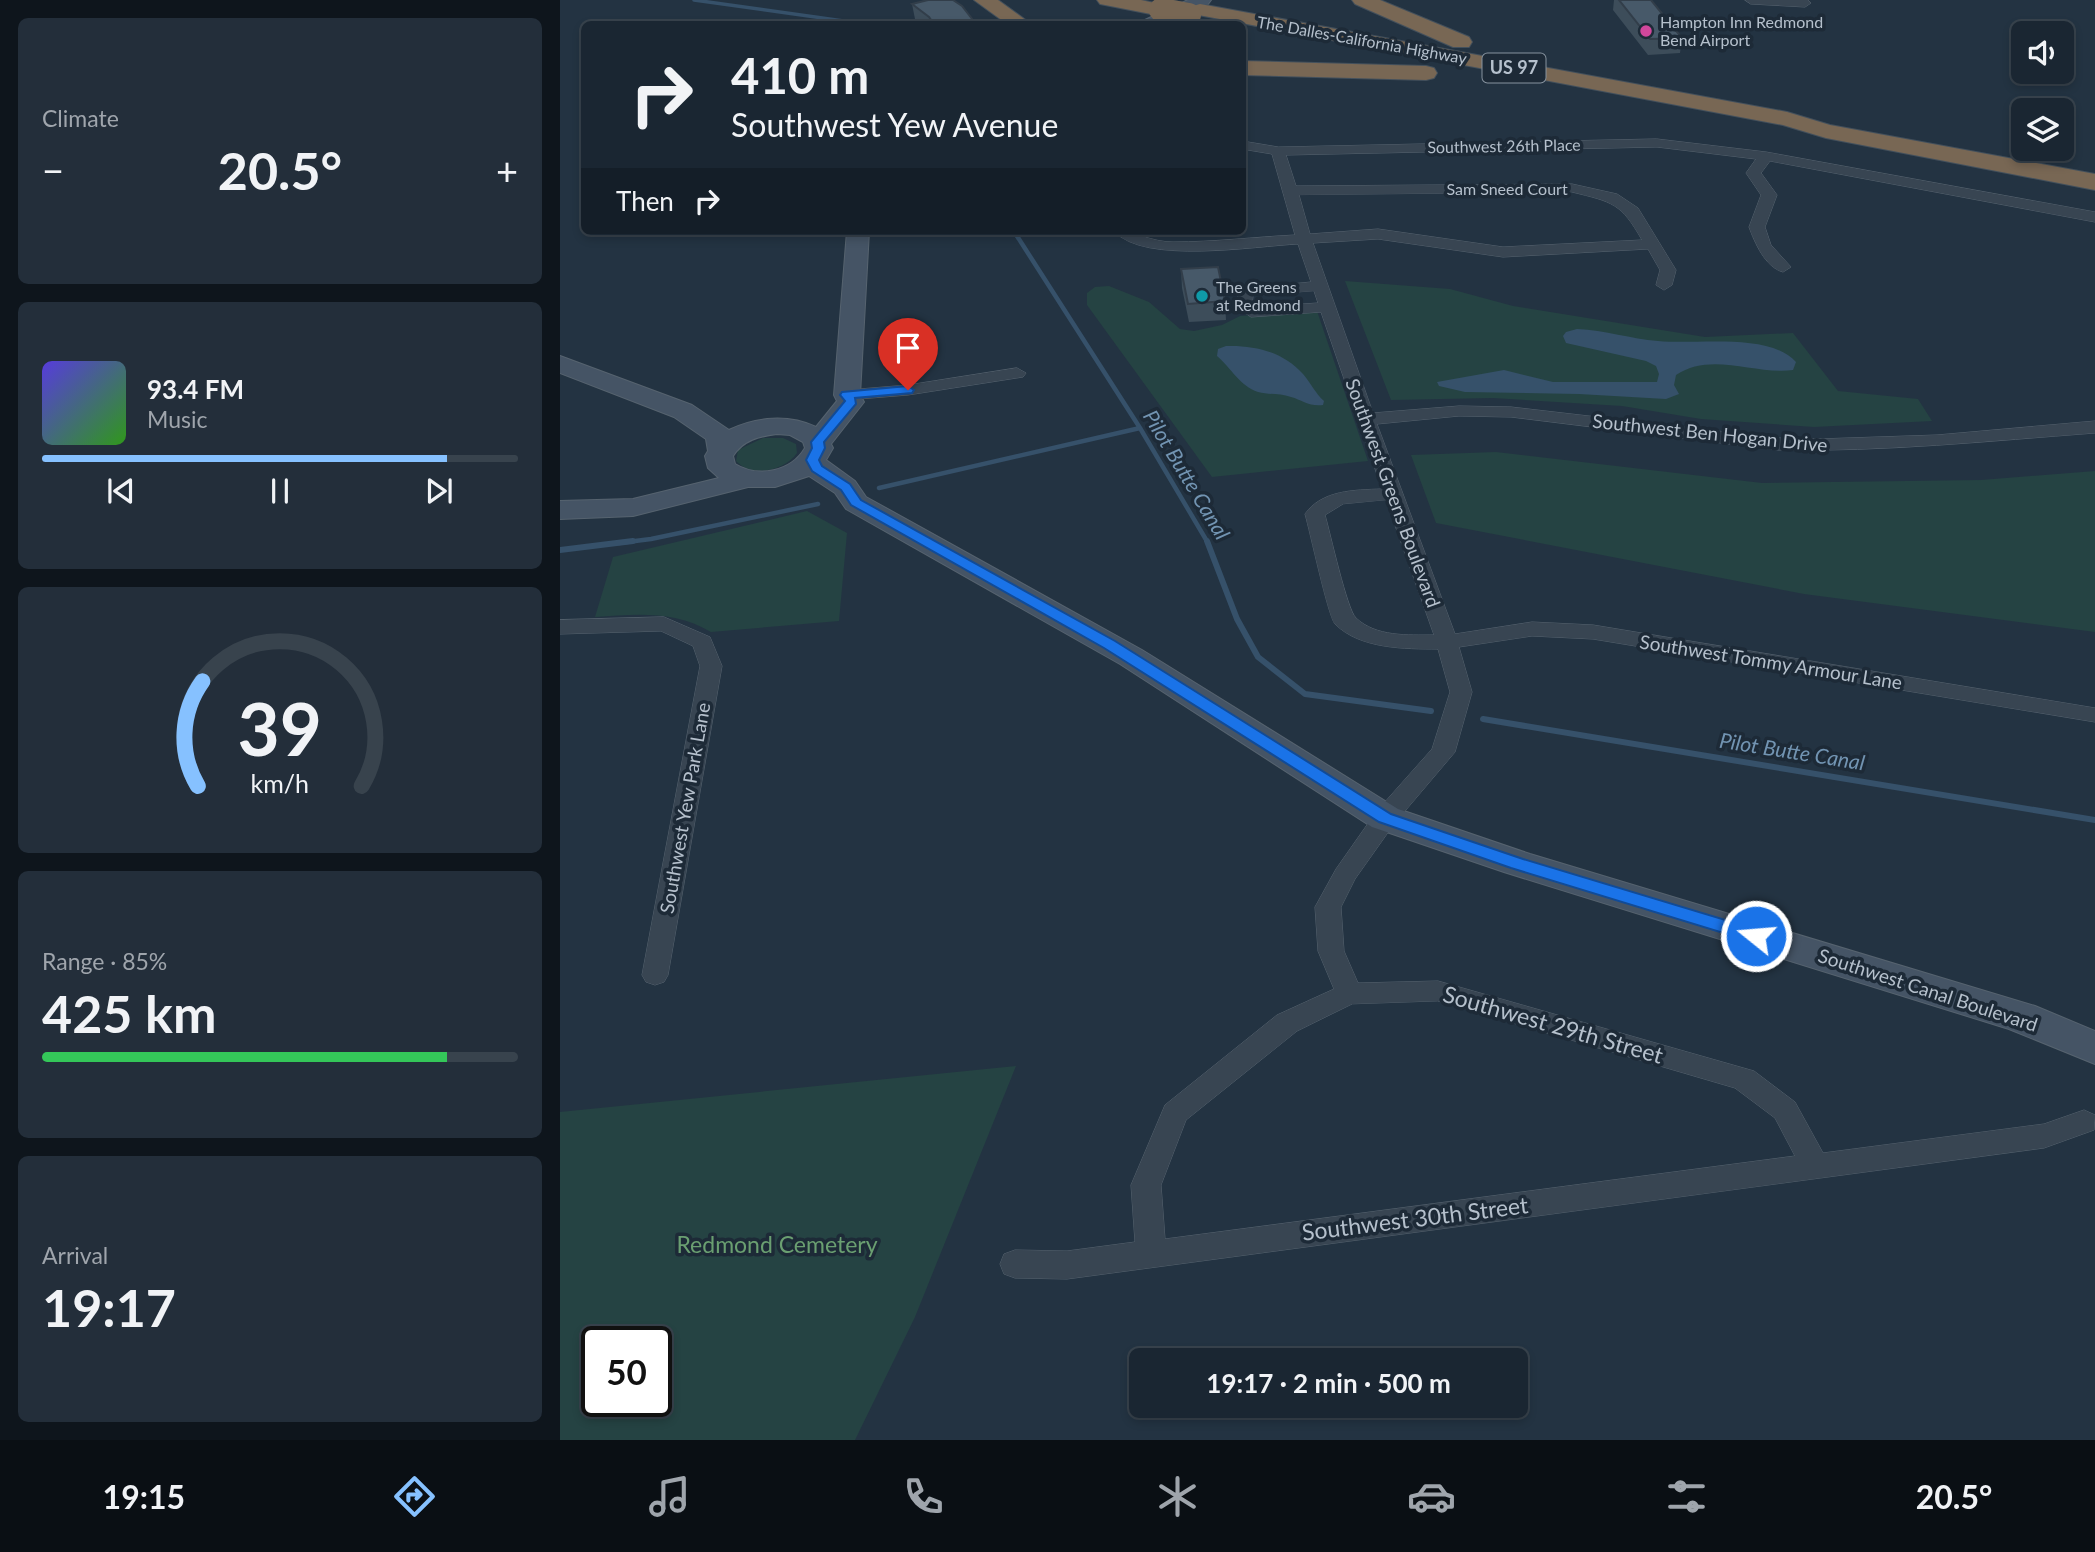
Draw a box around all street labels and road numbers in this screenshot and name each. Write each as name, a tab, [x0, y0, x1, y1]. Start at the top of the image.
street label: The Dalles-California Highway	[1256, 12, 1469, 67]
road number: US 97	[1482, 54, 1546, 82]
street label: Southwest 26th Place	[1427, 135, 1581, 156]
street label: Sam Sneed Court	[1446, 179, 1568, 198]
street label: Southwest Greens Boulevard	[1341, 375, 1446, 610]
street label: Southwest Ben Hogan Drive	[1591, 409, 1829, 456]
street label: Southwest Tommy Armour Lane	[1638, 629, 1904, 694]
street label: Southwest Yew Park Lane	[655, 701, 714, 915]
street label: Southwest Canal Boulevard	[1816, 943, 2041, 1036]
street label: Southwest 29th Street	[1440, 979, 1667, 1069]
street label: Southwest 30th Street	[1300, 1190, 1530, 1246]

